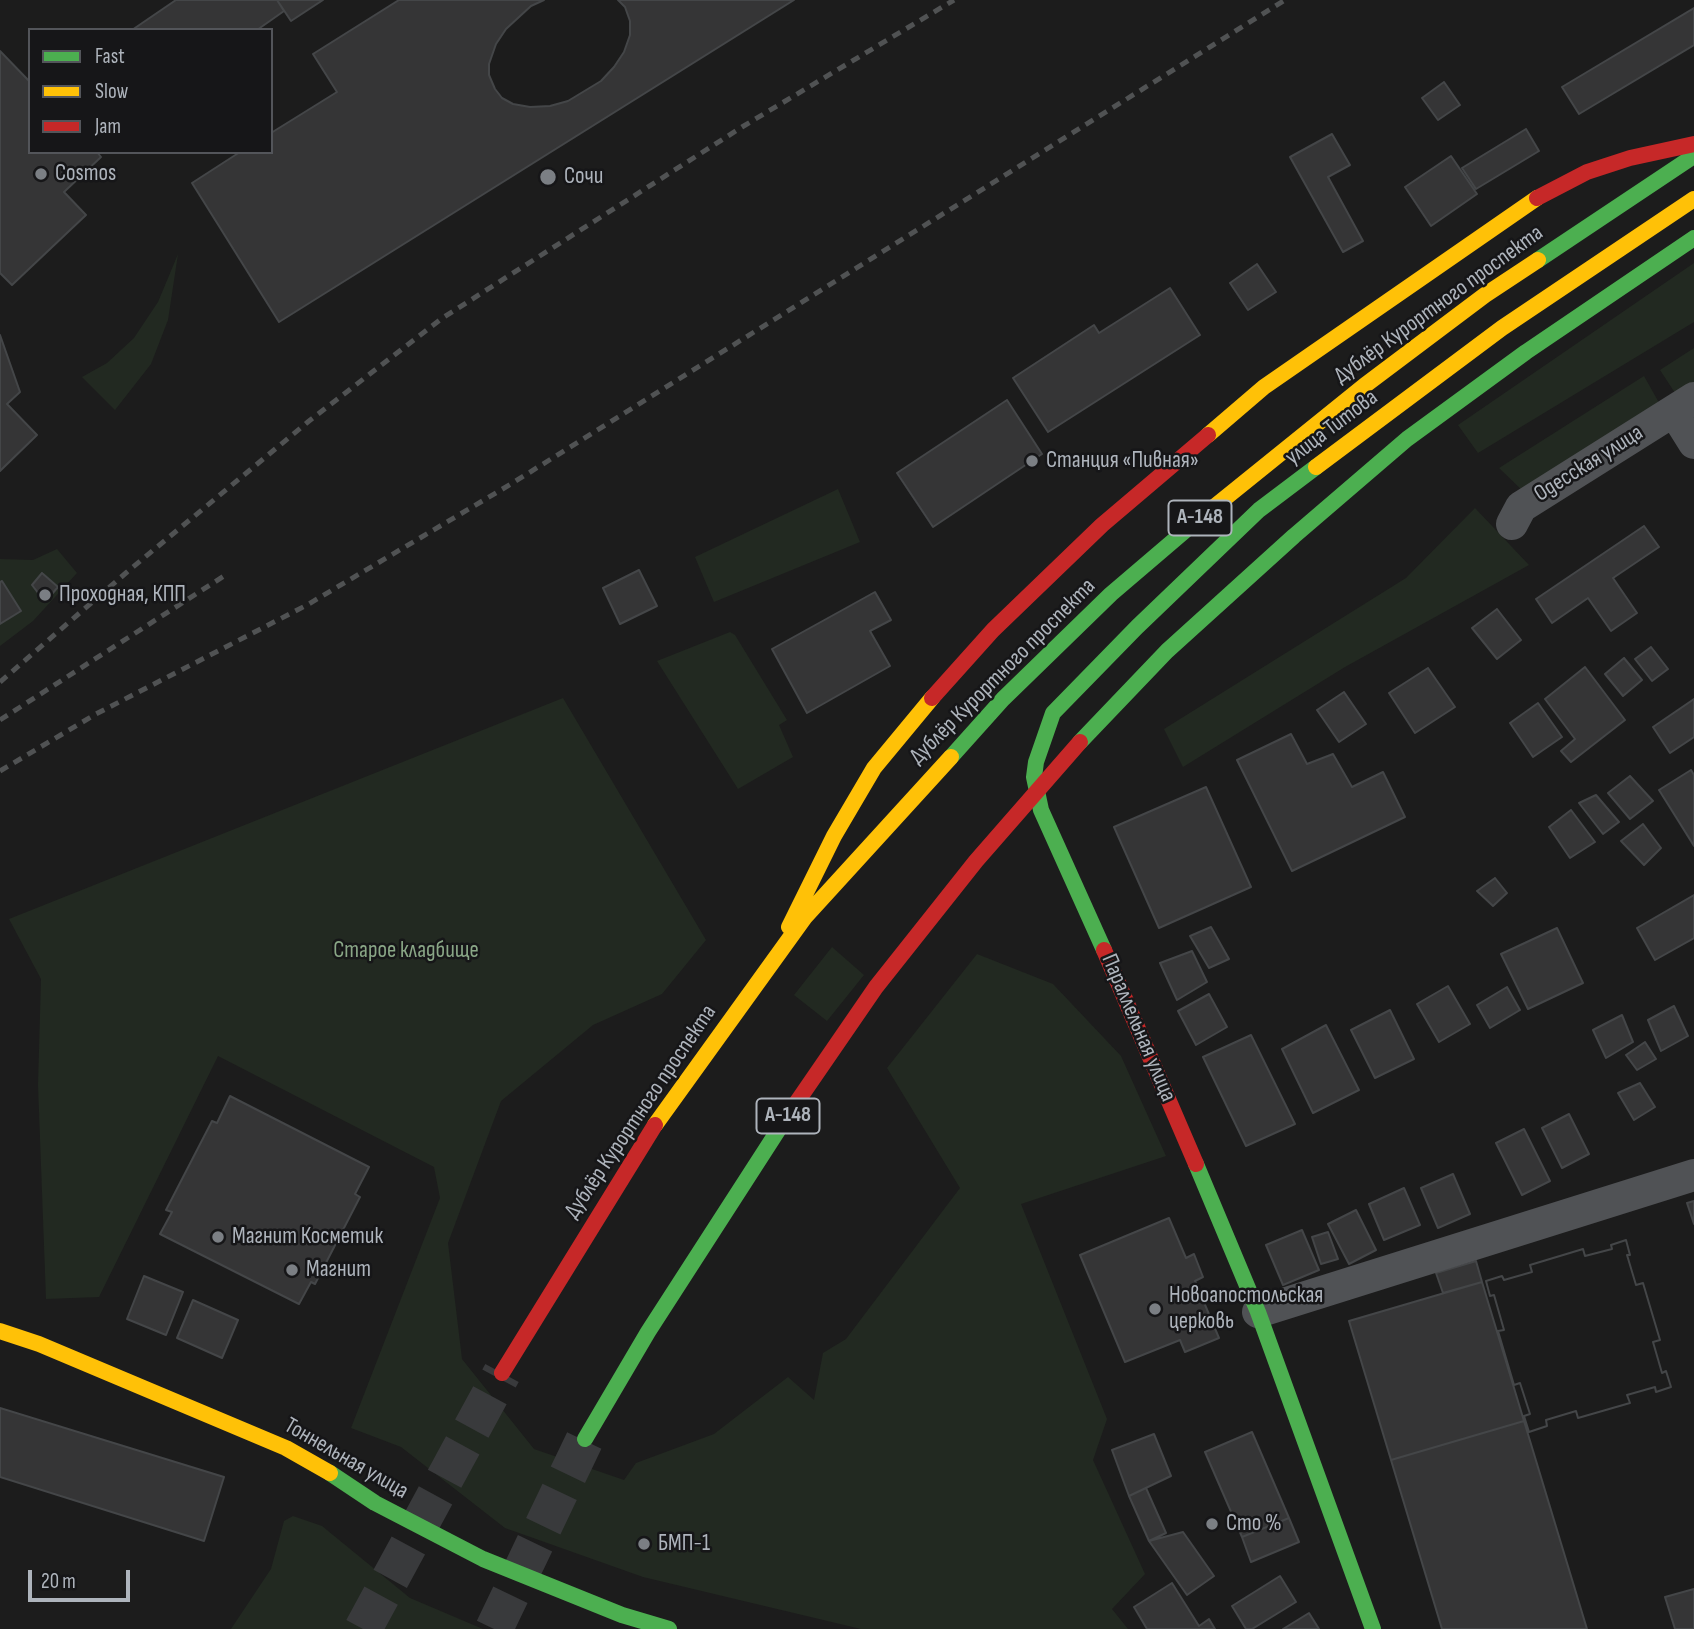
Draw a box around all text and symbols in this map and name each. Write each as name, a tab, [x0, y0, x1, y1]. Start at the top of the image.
legend	[28, 28, 273, 154]
text: Fast	[95, 44, 125, 69]
text: Slow	[95, 79, 128, 104]
text: Jam	[95, 114, 121, 139]
place label: Cosmos	[55, 160, 116, 188]
place label: Сочи	[564, 163, 603, 191]
marker: Cosmos	[33, 166, 49, 182]
marker: Сочи	[538, 167, 558, 187]
street label: Дублёр Курортного проспекта	[1329, 220, 1549, 390]
street label: улица Титова	[1280, 384, 1384, 472]
street label: Одесская улица	[1529, 420, 1649, 508]
place label: Станция «Пивная»	[1046, 447, 1199, 475]
marker: Станция «Пивная»	[1024, 453, 1040, 469]
road number: А-148	[1168, 500, 1232, 536]
street label: Дублёр Курортного проспекта	[904, 573, 1102, 771]
place label: Проходная, КПП	[59, 581, 186, 609]
marker: Проходная, КПП	[37, 587, 53, 603]
park label: Старое кладбище	[333, 937, 479, 965]
street label: Параллельная улица	[1094, 950, 1182, 1106]
street label: Дублёр Курортного проспекта	[559, 1000, 723, 1224]
road number: А-148	[756, 1098, 820, 1134]
place label: Магнит Косметик	[232, 1223, 383, 1251]
marker: Магнит Косметик	[210, 1229, 226, 1245]
place label: Магнит	[306, 1256, 371, 1284]
marker: Магнит	[284, 1262, 300, 1278]
place label: Новоапостольская церковь	[1169, 1282, 1323, 1336]
marker: Новоапостольская церковь	[1147, 1301, 1163, 1317]
street label: Тоннельная улица	[279, 1412, 413, 1506]
place label: Сто %	[1226, 1510, 1282, 1538]
marker: Сто %	[1204, 1516, 1220, 1532]
place label: БМП-1	[658, 1530, 710, 1558]
marker: БМП-1	[636, 1536, 652, 1552]
scale bar	[32, 1556, 133, 1600]
text: 20 m	[41, 1569, 76, 1594]

